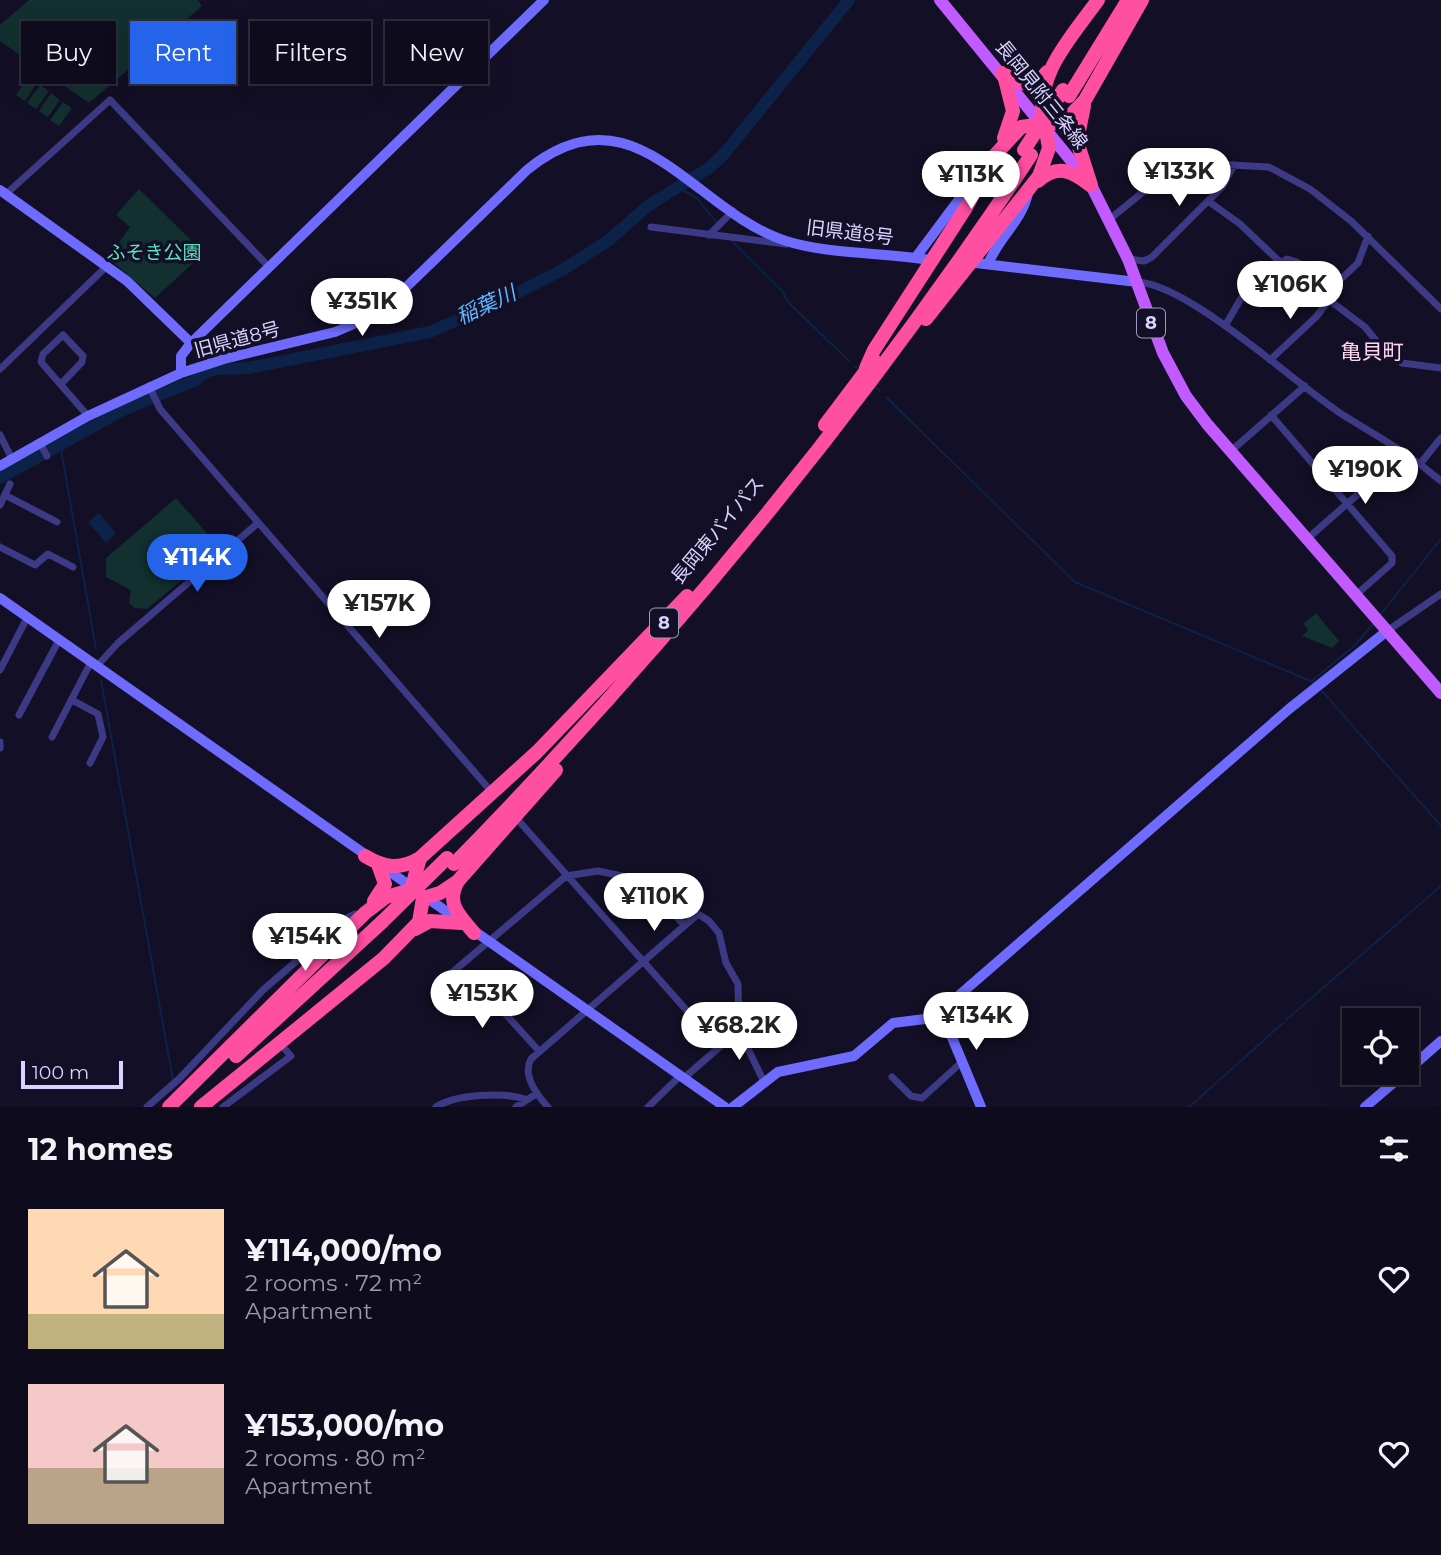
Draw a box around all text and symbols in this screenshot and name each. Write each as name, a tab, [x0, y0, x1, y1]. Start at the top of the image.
chip: Buy	[21, 21, 116, 84]
chip: Rent	[130, 21, 236, 84]
chip: Filters	[250, 21, 371, 84]
chip: New	[385, 21, 488, 84]
street label: 長岡見附三条線	[991, 35, 1092, 153]
pin: ¥133K	[1130, 148, 1228, 208]
pin: ¥113K	[922, 152, 1020, 211]
text: ¥133K	[1144, 157, 1214, 185]
text: ¥113K	[938, 160, 1004, 188]
street label: 旧県道8号	[805, 216, 895, 249]
park label: ふそき公園	[106, 241, 202, 264]
pin: ¥106K	[1241, 262, 1339, 321]
text: ¥106K	[1253, 270, 1327, 298]
pin: ¥351K	[313, 278, 411, 338]
water label: 稲葉川	[452, 279, 521, 329]
text: ¥351K	[327, 287, 397, 315]
road number: 8	[1137, 309, 1165, 338]
street label: 旧県道8号	[192, 317, 283, 362]
district label: 亀貝町	[1341, 339, 1404, 364]
pin: ¥190K	[1316, 447, 1414, 506]
text: ¥190K	[1328, 455, 1402, 483]
street label: 長岡東バイパス	[666, 472, 769, 589]
pin: ¥114K	[148, 534, 246, 594]
text: ¥114K	[163, 543, 231, 571]
pin: ¥157K	[330, 580, 428, 640]
text: ¥157K	[343, 589, 415, 617]
road number: 8	[650, 608, 678, 638]
pin: ¥110K	[605, 874, 703, 933]
text: ¥110K	[620, 882, 688, 910]
pin: ¥154K	[256, 914, 354, 973]
text: ¥154K	[268, 922, 342, 950]
pin: ¥153K	[433, 970, 531, 1030]
text: ¥153K	[447, 979, 517, 1007]
pin: ¥134K	[927, 992, 1025, 1052]
text: ¥134K	[939, 1001, 1013, 1029]
pin: ¥68.2K	[682, 1002, 796, 1062]
map controls	[1342, 1008, 1419, 1085]
button: locate	[1342, 1008, 1419, 1085]
text: ¥68.2K	[697, 1011, 781, 1039]
scale bar	[21, 1058, 122, 1090]
text: 100 m	[32, 1061, 89, 1084]
icon: filters	[1375, 1130, 1413, 1168]
text: 12 homes	[28, 1131, 173, 1168]
text: ¥114,000/mo	[245, 1232, 442, 1269]
icon: home	[84, 1237, 168, 1321]
icon: heart	[1375, 1260, 1413, 1298]
text: 2 rooms · 72 m²	[245, 1269, 422, 1297]
text: Apartment	[245, 1297, 373, 1325]
text: ¥153,000/mo	[245, 1407, 444, 1444]
icon: home	[84, 1412, 168, 1496]
icon: heart	[1375, 1435, 1413, 1473]
text: 2 rooms · 80 m²	[245, 1444, 426, 1472]
text: Apartment	[245, 1472, 373, 1500]

